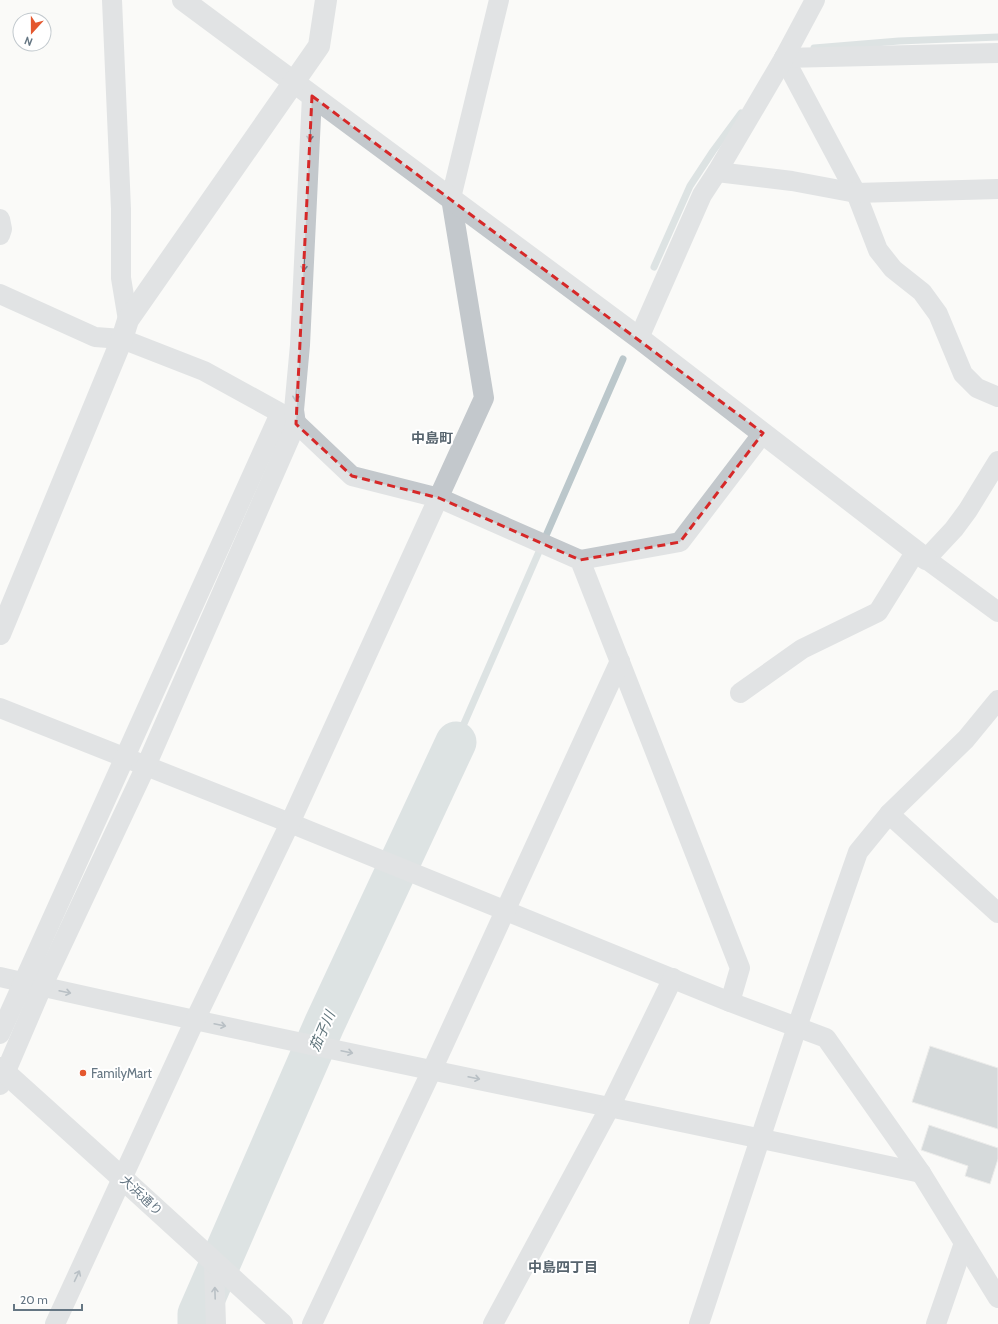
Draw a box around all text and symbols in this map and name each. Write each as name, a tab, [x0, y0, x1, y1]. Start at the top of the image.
north arrow	[12, 12, 52, 52]
text: N	[22, 33, 35, 49]
one-way arrow	[307, 128, 314, 141]
one-way arrow	[300, 258, 307, 271]
one-way arrow	[292, 388, 299, 401]
district label: 中島町	[411, 429, 453, 447]
one-way arrow	[58, 988, 71, 996]
water label: 茄子川	[305, 1006, 340, 1054]
one-way arrow	[213, 1022, 226, 1030]
one-way arrow	[340, 1048, 353, 1056]
place label: FamilyMart	[91, 1065, 152, 1081]
marker: FamilyMart	[78, 1068, 88, 1078]
one-way arrow	[467, 1075, 480, 1083]
street label: 大浜通り	[118, 1171, 166, 1219]
district label: 中島四丁目	[528, 1258, 598, 1276]
one-way arrow	[74, 1270, 81, 1282]
scale bar	[14, 1286, 82, 1312]
one-way arrow	[211, 1287, 219, 1300]
text: 20 m	[20, 1292, 48, 1307]

